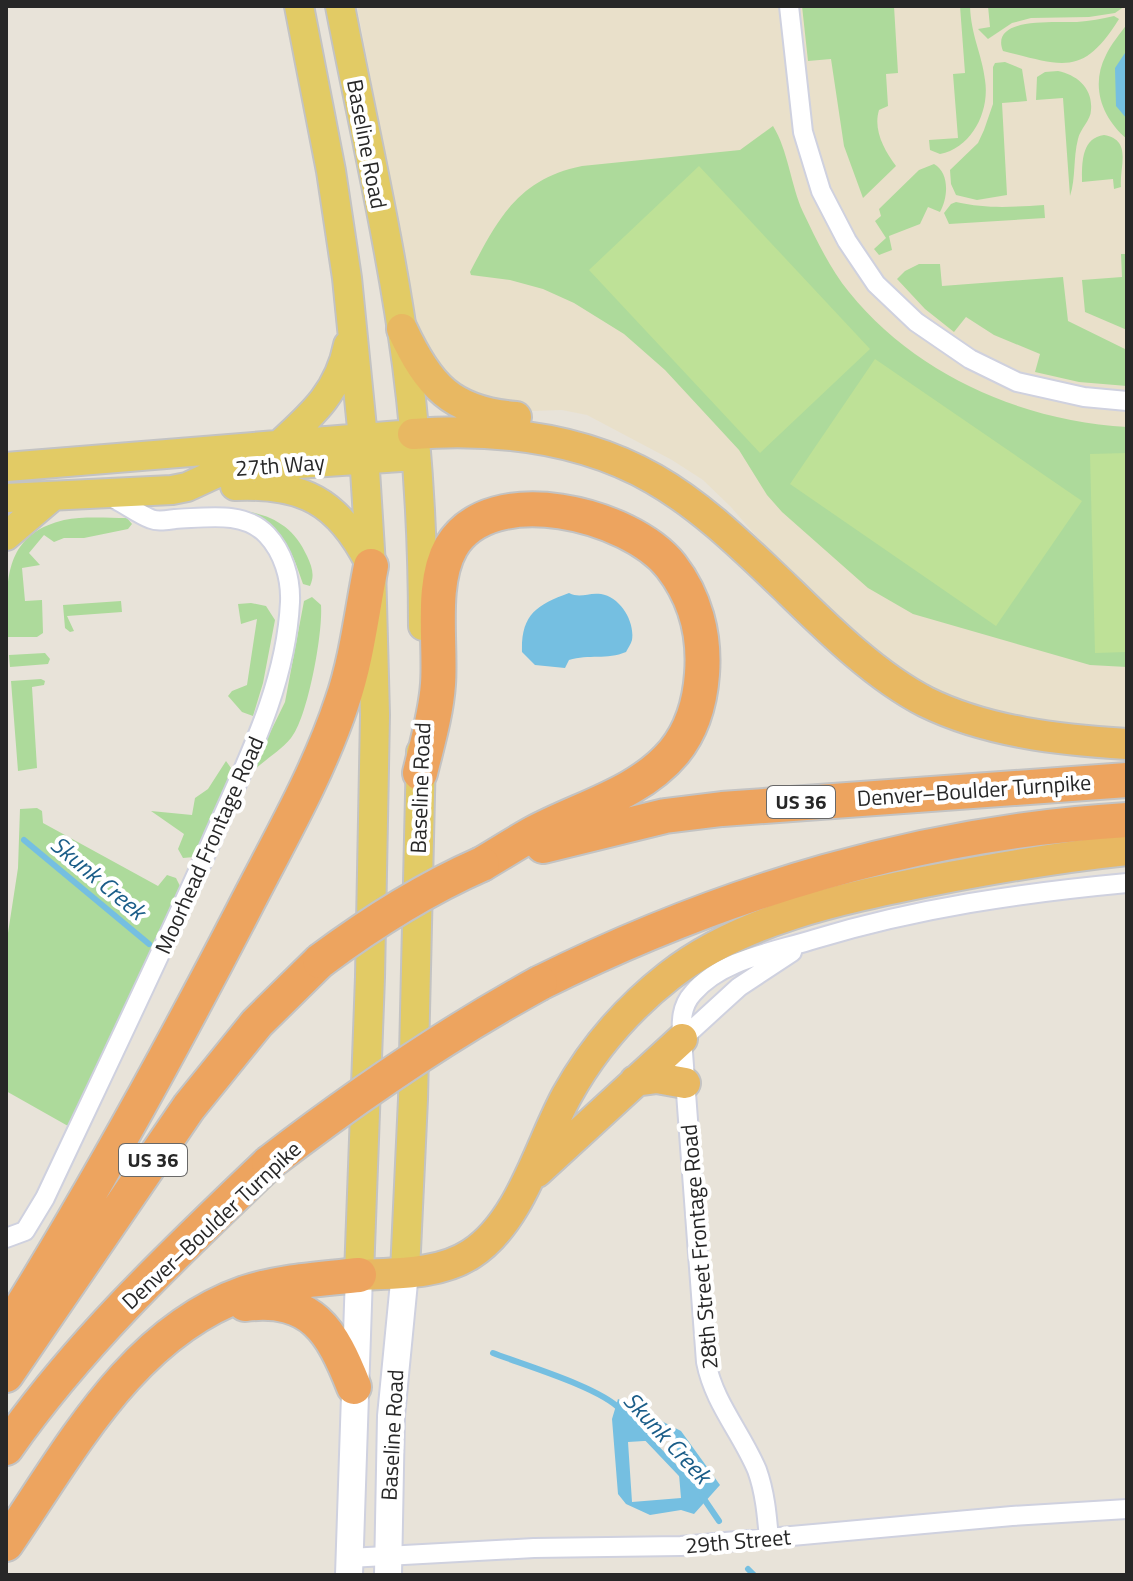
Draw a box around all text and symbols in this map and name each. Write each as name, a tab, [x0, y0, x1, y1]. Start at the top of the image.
street label: Baseline Road	[338, 76, 396, 212]
street label: 27th Way	[234, 445, 326, 485]
street label: Baseline Road	[401, 722, 439, 854]
street label: Moorhead Frontage Road	[146, 731, 272, 959]
street label: Denver–Boulder Turnpike	[856, 765, 1092, 815]
road number: US 36	[767, 786, 835, 818]
water label: Skunk Creek	[43, 827, 157, 930]
street label: 28th Street Frontage Road	[671, 1123, 727, 1371]
street label: Denver–Boulder Turnpike	[114, 1133, 308, 1317]
road number: US 36	[119, 1144, 187, 1176]
street label: Baseline Road	[372, 1369, 412, 1501]
water label: Skunk Creek	[615, 1383, 722, 1494]
street label: 29th Street	[684, 1519, 792, 1563]

